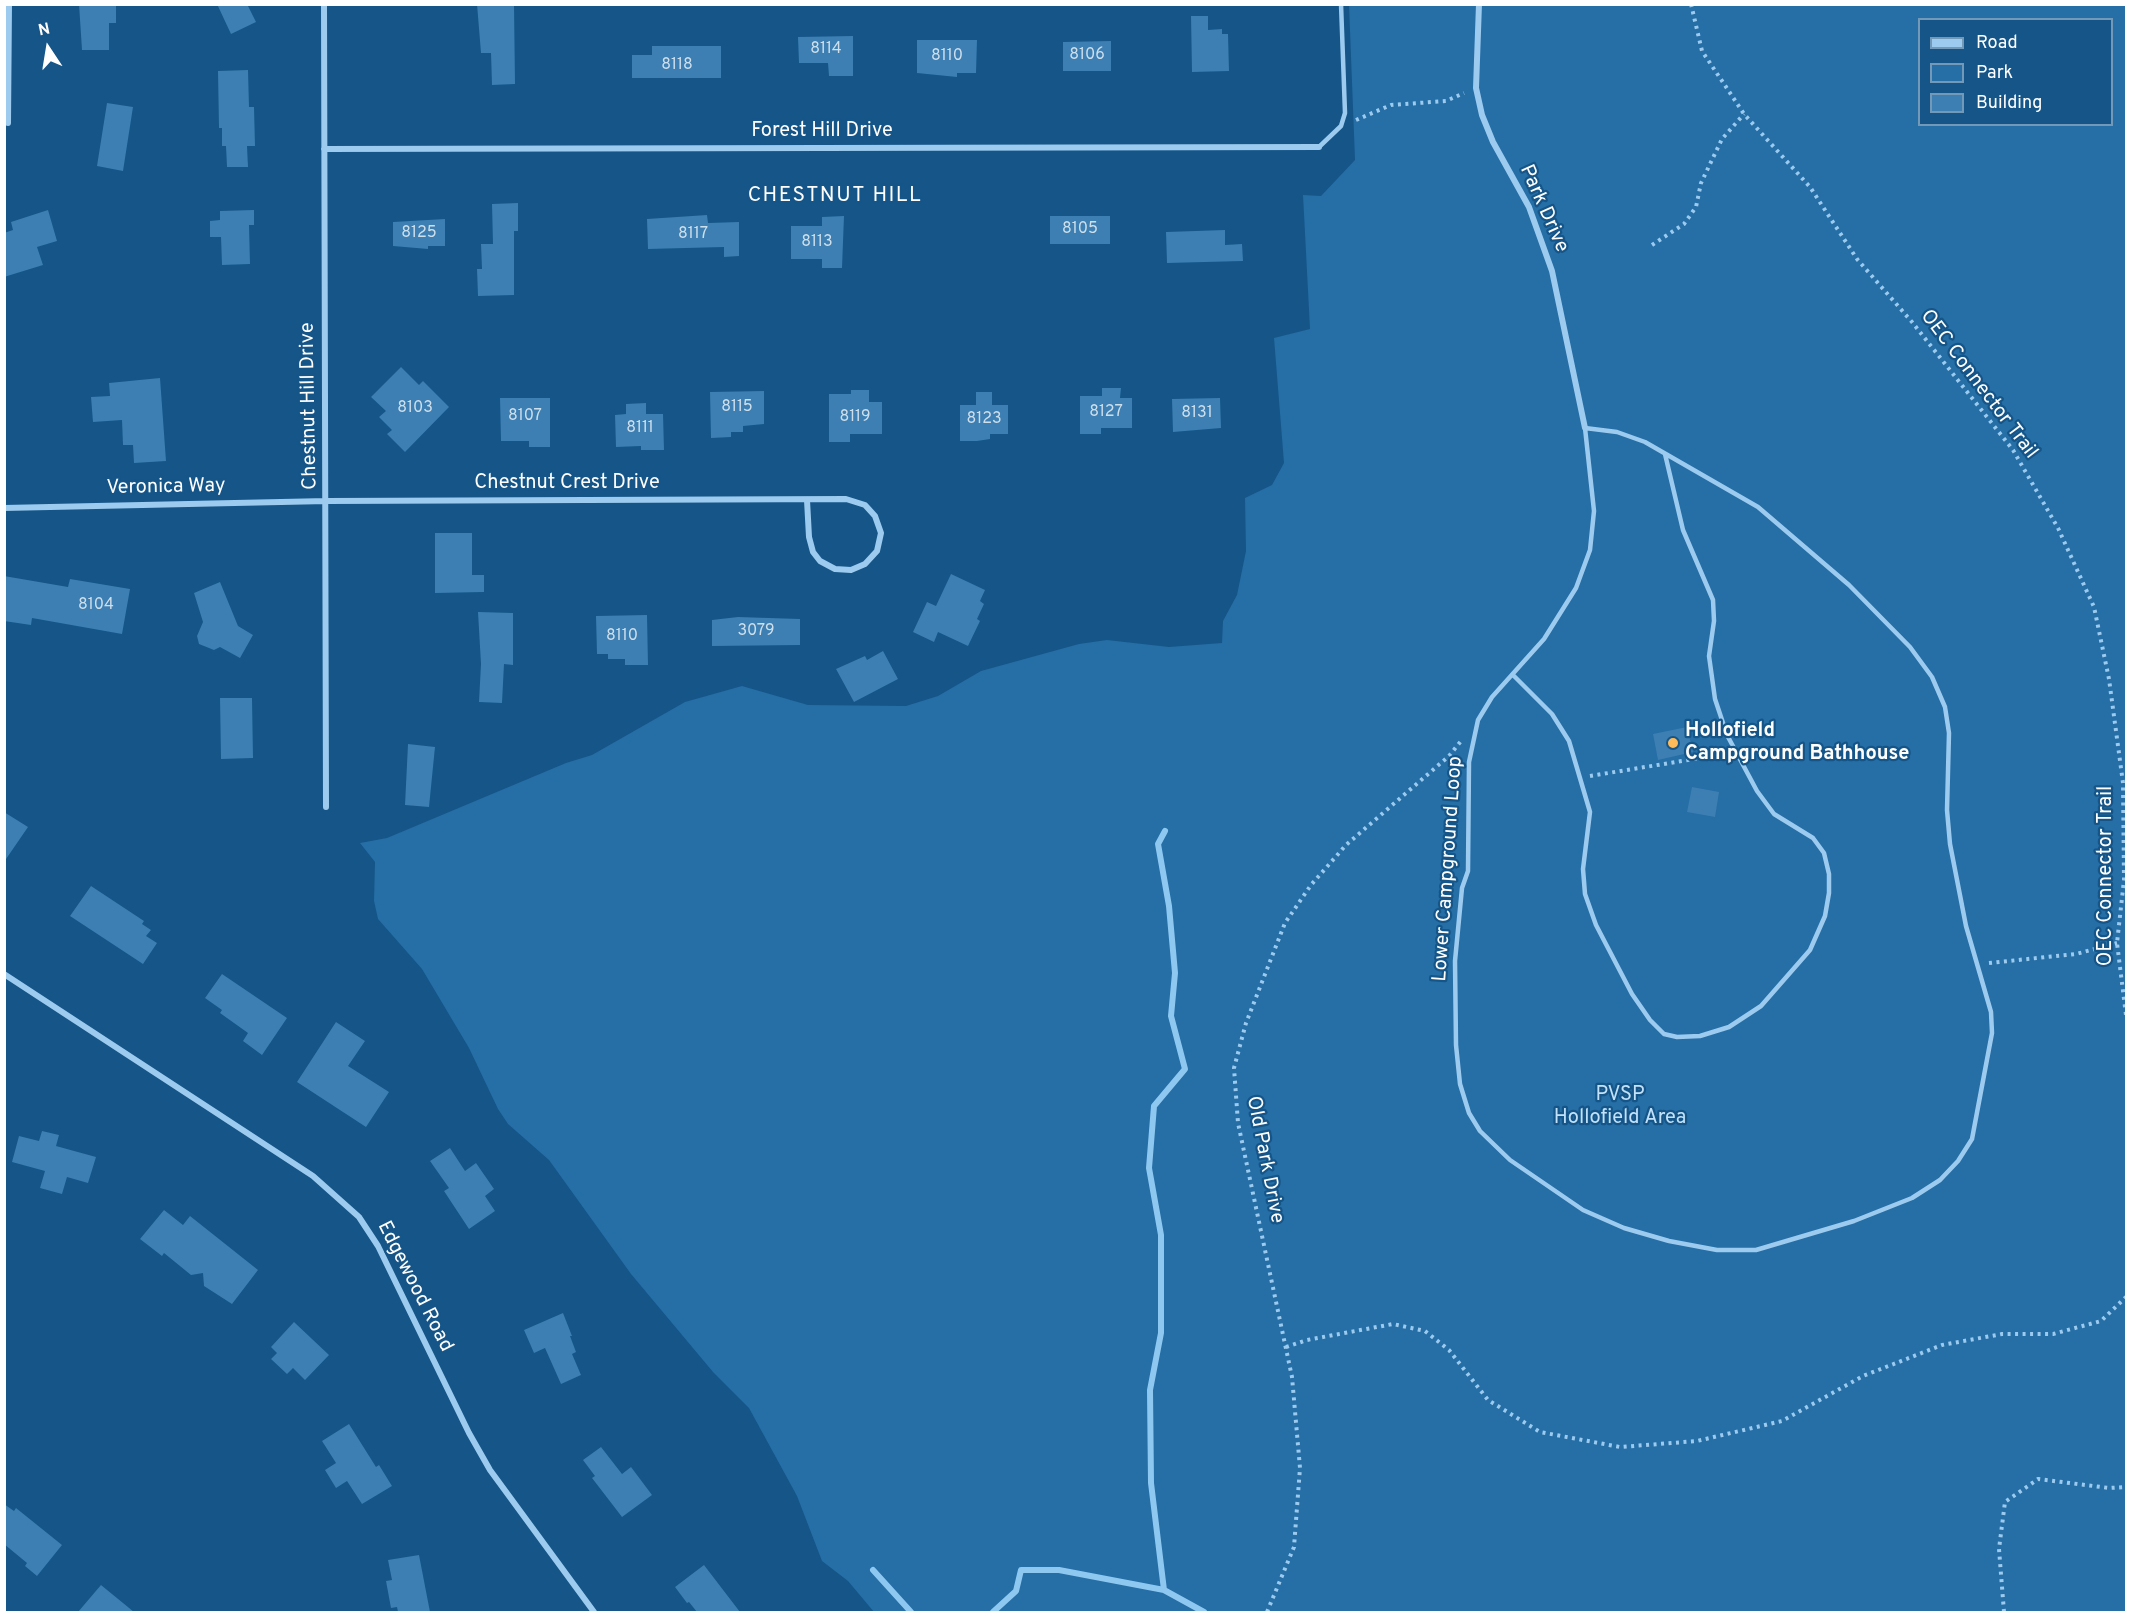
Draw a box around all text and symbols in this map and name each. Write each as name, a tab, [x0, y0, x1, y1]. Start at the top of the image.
north arrow	[18, 18, 78, 78]
legend	[1918, 18, 2113, 126]
text: N	[37, 19, 52, 41]
text: Road	[1976, 32, 2018, 55]
house number: 8114	[810, 40, 842, 60]
house number: 8106	[1069, 46, 1105, 66]
house number: 8110	[931, 47, 963, 67]
house number: 8118	[661, 56, 693, 76]
text: Park	[1976, 62, 2013, 85]
text: Building	[1976, 92, 2042, 115]
street label: Forest Hill Drive	[751, 120, 893, 144]
street label: Park Drive	[1513, 161, 1573, 257]
district label: CHESTNUT HILL	[748, 184, 922, 210]
house number: 8105	[1062, 220, 1098, 240]
house number: 8125	[401, 224, 437, 244]
house number: 8117	[678, 225, 708, 245]
house number: 8113	[801, 233, 833, 253]
street label: OEC Connector Trail	[1914, 306, 2042, 464]
street label: Chestnut Hill Drive	[297, 322, 323, 490]
house number: 8115	[721, 398, 753, 418]
house number: 8103	[397, 399, 433, 419]
house number: 8127	[1089, 403, 1123, 423]
house number: 8131	[1181, 404, 1213, 424]
house number: 8107	[508, 407, 542, 427]
house number: 8119	[839, 408, 871, 428]
house number: 8123	[966, 410, 1002, 430]
house number: 8111	[626, 419, 654, 439]
street label: Chestnut Crest Drive	[474, 472, 660, 496]
street label: Veronica Way	[106, 475, 226, 501]
house number: 8104	[78, 596, 114, 616]
house number: 3079	[737, 622, 775, 642]
house number: 8110	[606, 627, 638, 647]
place label: Hollofield Campground Bathhouse	[1685, 720, 1909, 767]
marker: Hollofield Campground Bathhouse	[1666, 736, 1680, 750]
street label: Lower Campground Loop	[1429, 755, 1469, 983]
street label: OEC Connector Trail	[2095, 786, 2119, 966]
park label: PVSP Hollofield Area	[1554, 1084, 1686, 1131]
street label: Old Park Drive	[1240, 1094, 1288, 1226]
street label: Edgewood Road	[371, 1218, 457, 1356]

